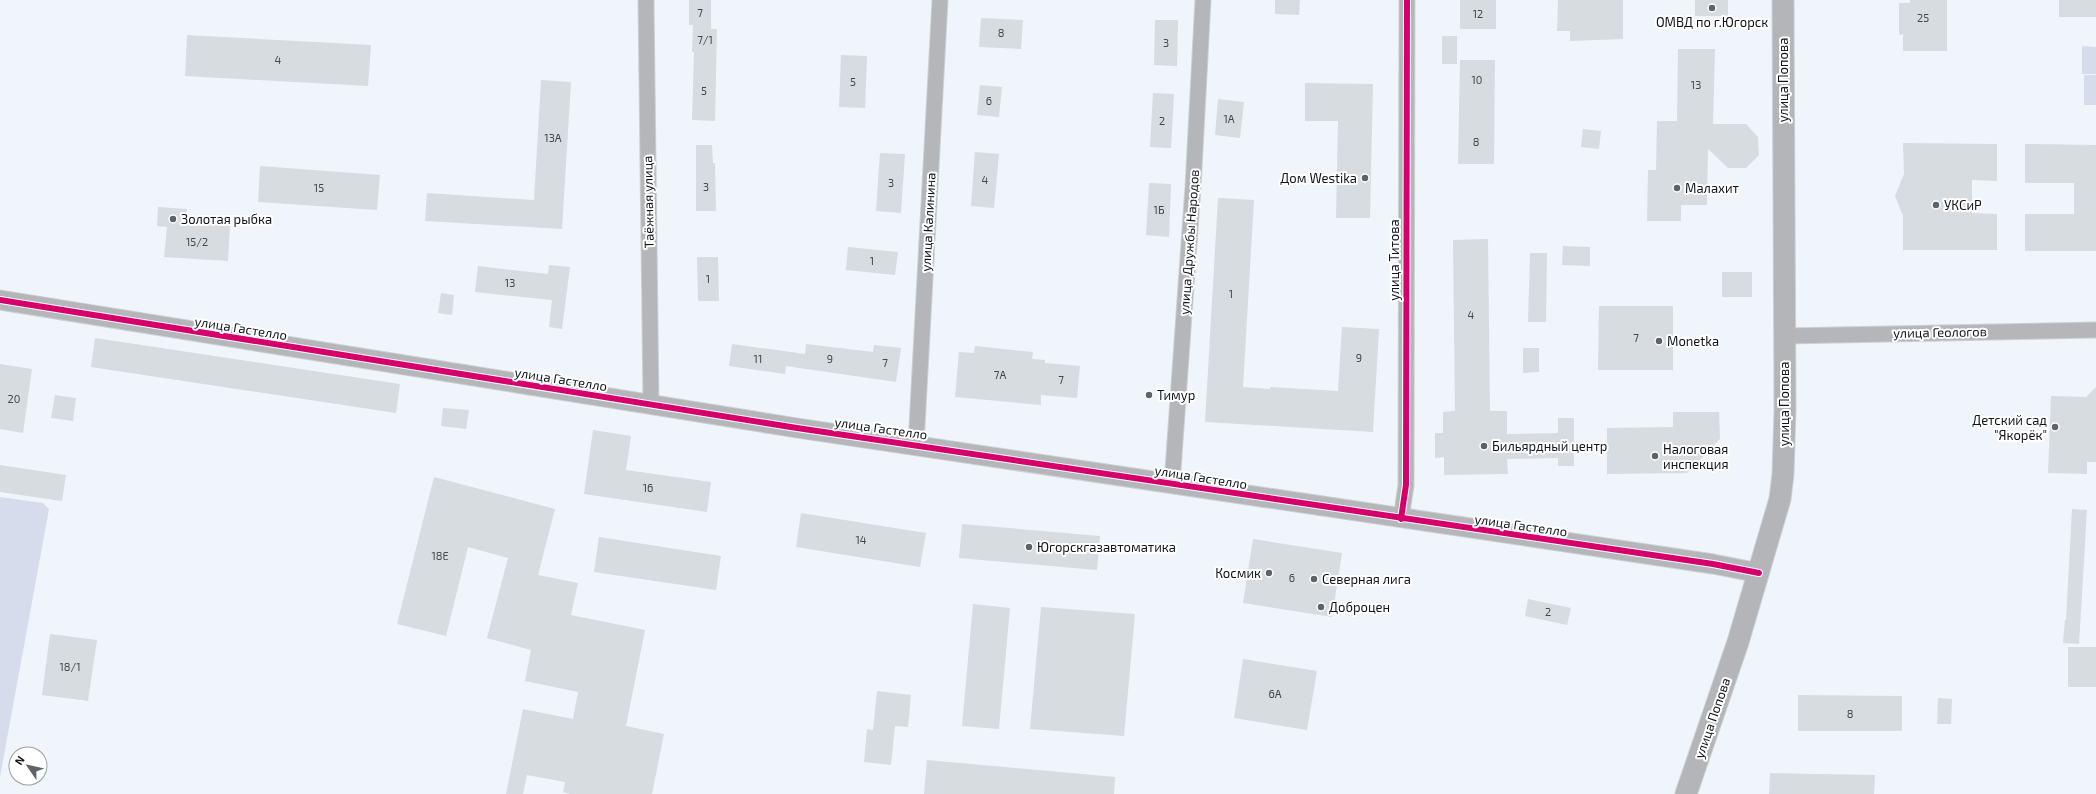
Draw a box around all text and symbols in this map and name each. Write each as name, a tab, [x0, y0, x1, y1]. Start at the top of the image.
marker: ОМВД по г.Югорск	[1707, 3, 1717, 13]
house number: 7	[697, 6, 703, 19]
house number: 12	[1473, 7, 1483, 20]
house number: 25	[1917, 11, 1929, 24]
place label: ОМВД по г.Югорск	[1656, 14, 1768, 30]
house number: 8	[998, 26, 1004, 39]
house number: 7/1	[697, 33, 713, 46]
house number: 3	[1163, 36, 1169, 49]
street label: улица Попова	[1775, 38, 1791, 122]
house number: 4	[275, 53, 282, 66]
house number: 10	[1471, 73, 1483, 86]
house number: 5	[850, 75, 856, 88]
house number: 13	[1691, 78, 1701, 91]
house number: 5	[701, 84, 707, 97]
house number: 6	[986, 94, 992, 107]
house number: 1А	[1223, 112, 1235, 125]
house number: 2	[1159, 114, 1165, 127]
house number: 13А	[544, 131, 562, 144]
house number: 8	[1473, 135, 1479, 148]
street label: Таёжная улица	[639, 155, 657, 249]
street label: улица Дружбы Народов	[1176, 169, 1202, 315]
place label: Дом Westika	[1280, 170, 1357, 186]
street label: улица Калинина	[917, 172, 939, 272]
house number: 4	[982, 173, 989, 186]
marker: Дом Westika	[1360, 173, 1370, 183]
house number: 3	[888, 176, 894, 189]
house number: 3	[703, 180, 709, 193]
place label: Малахит	[1685, 180, 1740, 196]
house number: 15	[314, 181, 324, 194]
marker: Малахит	[1672, 183, 1682, 193]
place label: УКСиР	[1944, 197, 1982, 213]
marker: УКСиР	[1931, 200, 1941, 210]
house number: 1Б	[1154, 203, 1165, 216]
place label: Золотая рыбка	[181, 211, 272, 227]
marker: Золотая рыбка	[168, 214, 178, 224]
street label: улица Титова	[1386, 219, 1402, 301]
house number: 15/2	[186, 235, 208, 248]
house number: 1	[870, 254, 874, 267]
house number: 1	[706, 272, 710, 285]
house number: 13	[505, 276, 515, 289]
house number: 1	[1229, 287, 1233, 300]
house number: 4	[1468, 308, 1475, 321]
street label: улица Гастелло	[194, 313, 288, 343]
street label: улица Геологов	[1893, 323, 1987, 341]
house number: 7	[1633, 331, 1639, 344]
place label: Monetka	[1667, 333, 1719, 349]
marker: Monetka	[1654, 336, 1664, 346]
house number: 9	[1356, 351, 1362, 364]
house number: 11	[754, 352, 762, 365]
house number: 9	[827, 352, 833, 365]
house number: 7	[882, 356, 888, 369]
street label: улица Попова	[1776, 362, 1792, 446]
street label: улица Гастелло	[514, 364, 608, 394]
house number: 7А	[994, 368, 1006, 381]
house number: 7	[1058, 373, 1064, 386]
place label: Тимур	[1157, 387, 1195, 403]
marker: Тимур	[1144, 390, 1154, 400]
house number: 20	[8, 392, 20, 405]
place label: Детский сад "Якорёк"	[1972, 412, 2047, 443]
street label: улица Гастелло	[834, 414, 928, 442]
marker: Детский сад "Якорёк"	[2050, 422, 2060, 432]
place label: Бильярдный центр	[1492, 438, 1607, 454]
marker: Бильярдный центр	[1479, 441, 1489, 451]
place label: Налоговая инспекция	[1663, 441, 1728, 472]
marker: Налоговая инспекция	[1650, 451, 1660, 461]
street label: улица Гастелло	[1154, 462, 1248, 492]
house number: 16	[643, 481, 653, 494]
street label: улица Гастелло	[1474, 511, 1568, 539]
house number: 14	[855, 533, 867, 546]
place label: Югорскгазавтоматика	[1037, 539, 1176, 555]
marker: Югорскгазавтоматика	[1024, 542, 1034, 552]
house number: 18Е	[431, 549, 449, 562]
place label: Космик	[1215, 565, 1261, 581]
marker: Космик	[1264, 568, 1274, 578]
house number: 6	[1289, 571, 1295, 584]
place label: Северная лига	[1322, 571, 1411, 587]
marker: Северная лига	[1309, 574, 1319, 584]
place label: Доброцен	[1329, 599, 1390, 615]
marker: Доброцен	[1316, 602, 1326, 612]
house number: 2	[1545, 605, 1551, 618]
house number: 18/1	[59, 660, 81, 673]
street label: улица Попова	[1691, 675, 1733, 761]
house number: 6А	[1268, 687, 1282, 700]
house number: 8	[1847, 707, 1853, 720]
north arrow	[8, 746, 48, 786]
text: N	[12, 753, 27, 767]

